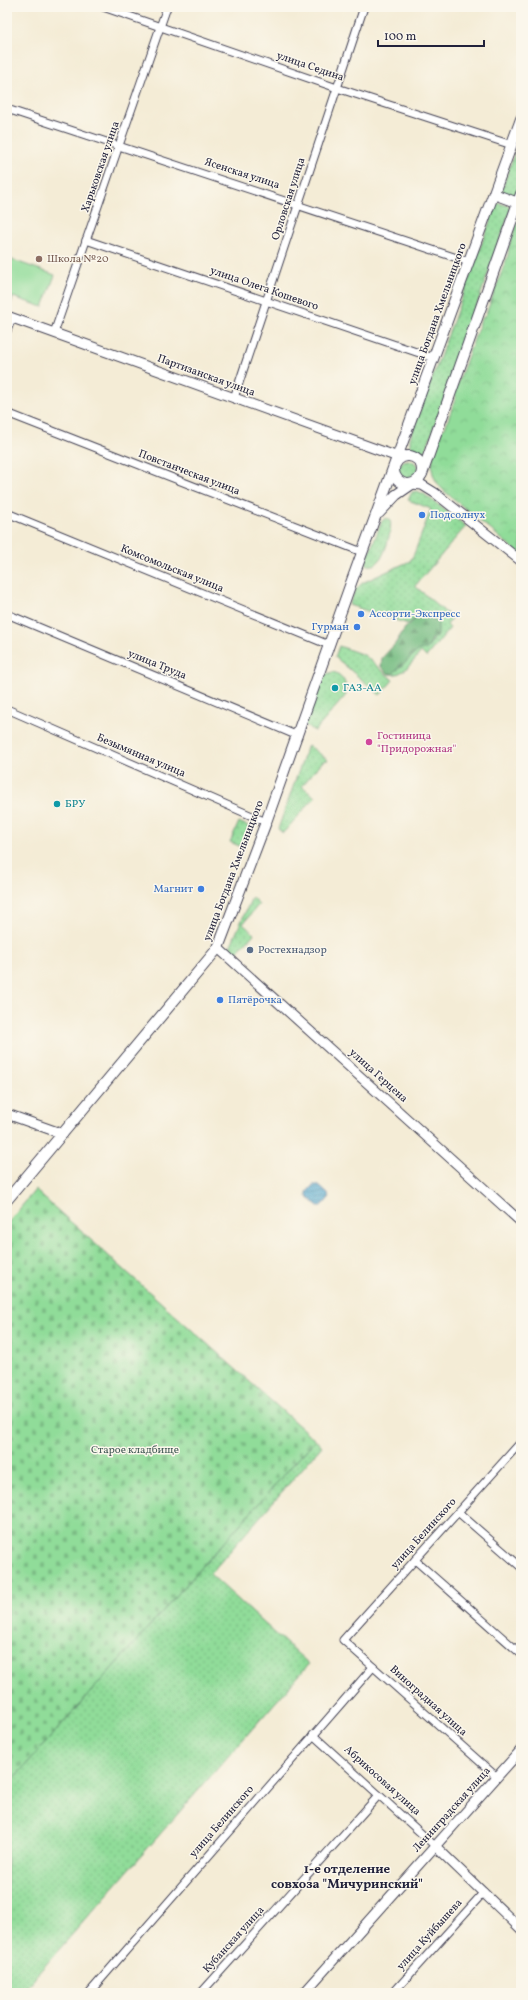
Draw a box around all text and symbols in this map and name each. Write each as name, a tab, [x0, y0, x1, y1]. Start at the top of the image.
scale bar	[378, 22, 484, 48]
text: 100 m	[384, 29, 417, 45]
street label: улица Седина	[274, 48, 346, 86]
street label: Харьковская улица	[78, 119, 124, 215]
street label: Ясенская улица	[202, 155, 282, 193]
street label: Орловская улица	[269, 155, 310, 242]
street label: улица Богдана Хмельницкого	[405, 241, 471, 387]
place label: Школа №20	[47, 252, 109, 267]
marker: Школа №20	[34, 254, 44, 264]
street label: улица Олега Кошевого	[208, 263, 320, 315]
street label: Партизанская улица	[155, 351, 258, 401]
street label: Повстанческая улица	[136, 447, 243, 500]
place label: Подсолнух	[430, 508, 486, 523]
marker: Подсолнух	[417, 510, 427, 520]
street label: Комсомольская улица	[118, 541, 226, 597]
place label: Ассорти-Экспресс	[369, 607, 460, 622]
marker: Ассорти-Экспресс	[356, 609, 366, 619]
place label: Гурман	[312, 620, 349, 635]
marker: Гурман	[352, 622, 362, 632]
street label: улица Труда	[125, 646, 189, 684]
place label: ГАЗ-АА	[343, 681, 382, 696]
marker: ГАЗ-АА	[330, 683, 340, 693]
place label: Гостиница "Придорожная"	[377, 729, 456, 757]
street label: Безымянная улица	[94, 731, 188, 782]
marker: Гостиница "Придорожная"	[364, 737, 374, 747]
place label: БРУ	[65, 797, 85, 812]
street label: улица Богдана Хмельницкого	[200, 798, 268, 944]
marker: БРУ	[52, 799, 62, 809]
place label: Магнит	[154, 882, 193, 897]
marker: Магнит	[196, 884, 206, 894]
place label: Ростехнадзор	[258, 943, 327, 958]
marker: Ростехнадзор	[245, 945, 255, 955]
place label: Пятёрочка	[228, 993, 282, 1008]
marker: Пятёрочка	[215, 995, 225, 1005]
street label: улица Герцена	[346, 1046, 411, 1107]
park label: Старое кладбище	[91, 1443, 179, 1458]
street label: улица Белинского	[388, 1495, 460, 1573]
street label: Виноградная улица	[386, 1662, 470, 1740]
street label: Абрикосовая улица	[341, 1743, 424, 1820]
street label: Ленинградская улица	[410, 1764, 495, 1856]
street label: улица Белинского	[186, 1783, 258, 1861]
district label: 1-е отделение совхоза "Мичуринский"	[271, 1861, 423, 1894]
street label: улица Куйбышева	[394, 1896, 466, 1974]
street label: Кубанская улица	[200, 1903, 268, 1977]

